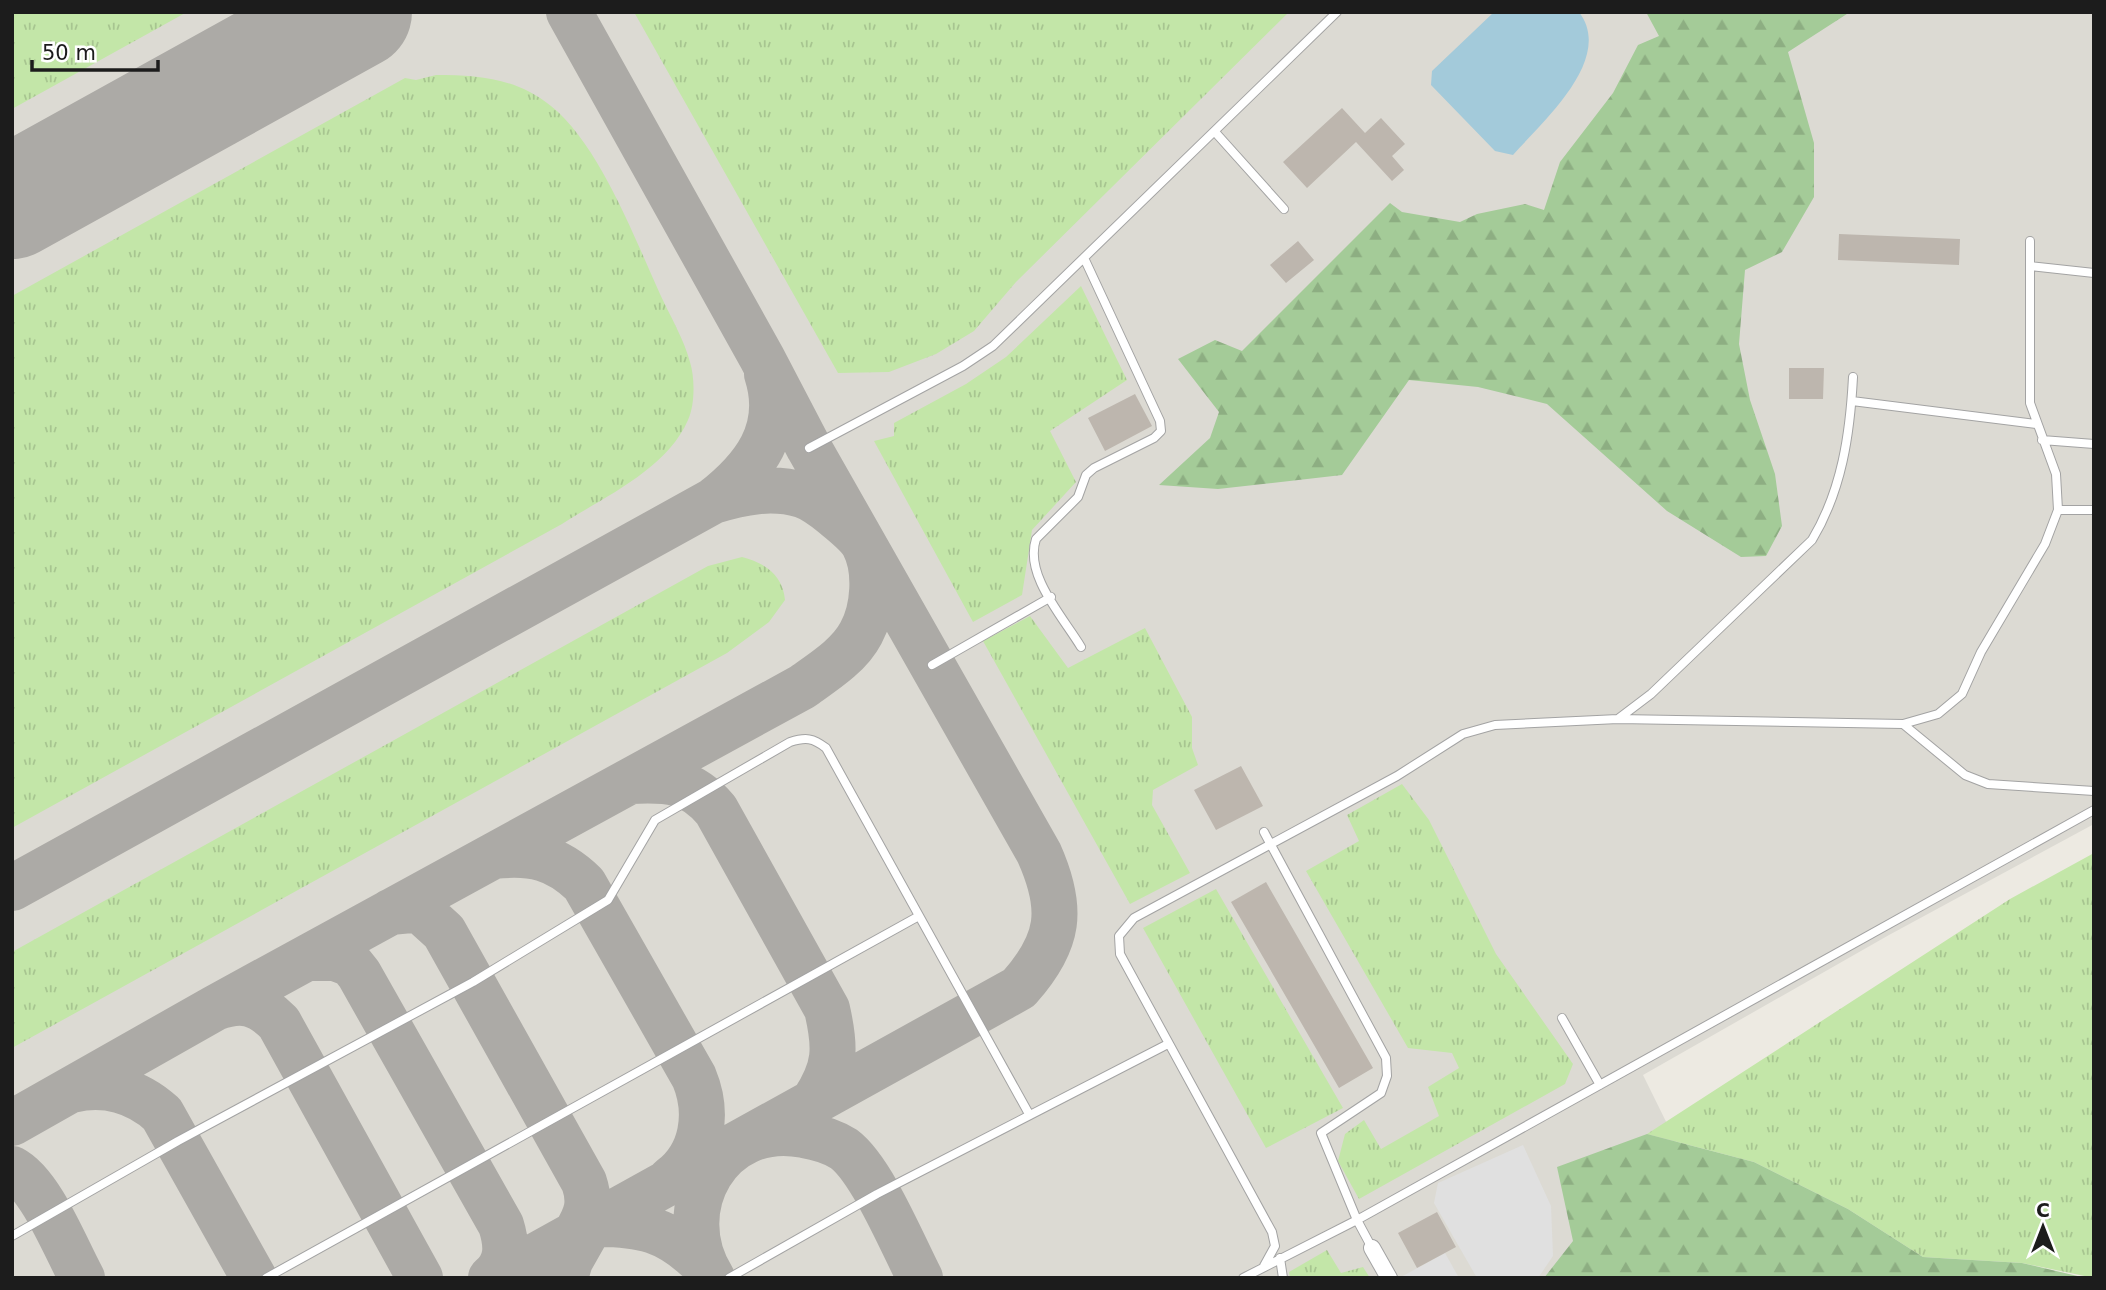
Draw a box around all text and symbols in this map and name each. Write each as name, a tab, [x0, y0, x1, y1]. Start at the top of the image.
scale bar	[32, 28, 158, 72]
text: 50 m	[42, 41, 96, 65]
north arrow	[2008, 1192, 2078, 1262]
text: С	[2036, 1199, 2050, 1221]

